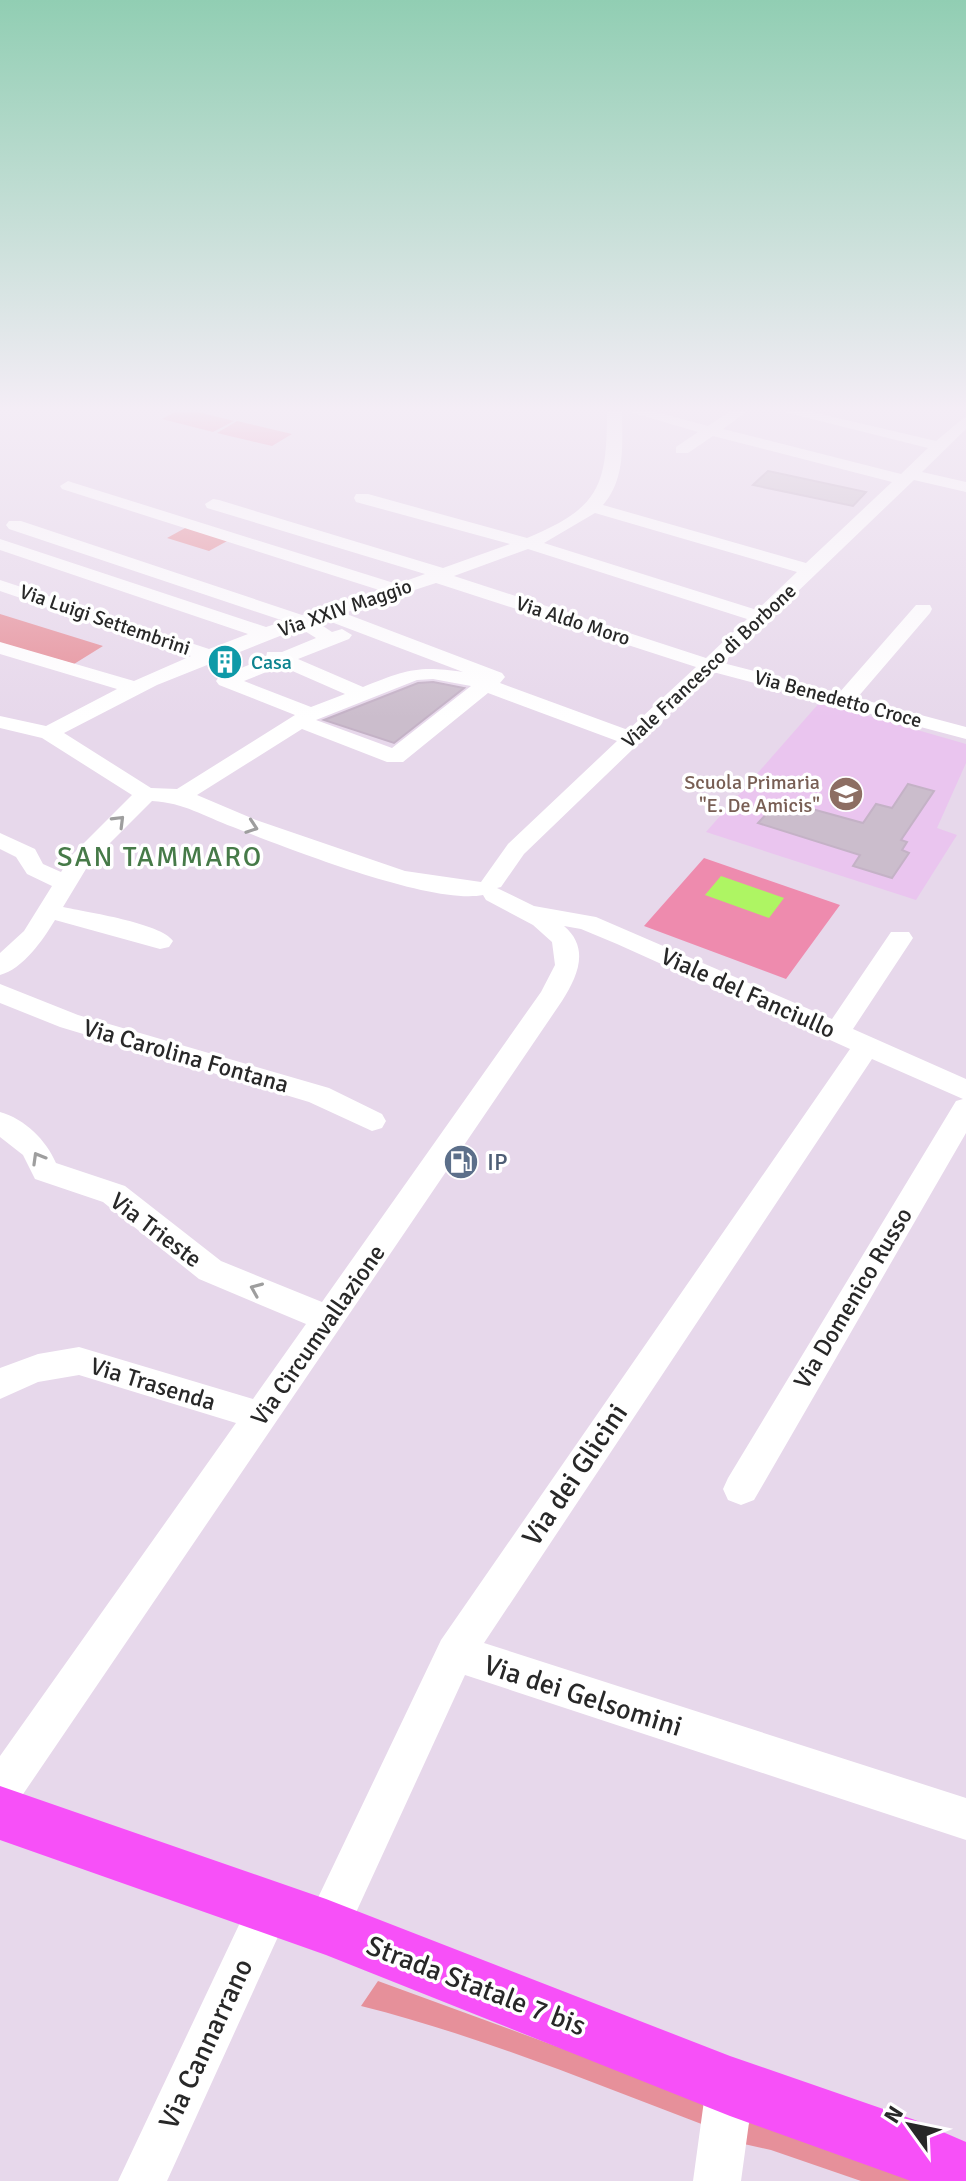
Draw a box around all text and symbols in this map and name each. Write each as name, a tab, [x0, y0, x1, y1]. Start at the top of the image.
street label: Via XXIV Maggio	[275, 573, 415, 643]
street label: Via Luigi Settembrini	[16, 579, 194, 661]
street label: Viale Francesco di Borbone	[617, 579, 801, 753]
street label: Via Aldo Moro	[513, 591, 633, 651]
building icon: Casa	[206, 643, 244, 681]
place label: Casa	[251, 650, 292, 675]
street label: Via Benedetto Croce	[751, 665, 925, 733]
place label: Scuola Primaria "E. De Amicis"	[684, 770, 820, 818]
school or university icon: Scuola Primaria "E. De Amicis"	[827, 775, 865, 813]
one-way arrow	[110, 816, 124, 830]
one-way arrow	[245, 817, 259, 833]
district label: SAN TAMMARO	[57, 840, 263, 874]
street label: Viale del Fanciullo	[656, 941, 840, 1045]
street label: Via Carolina Fontana	[80, 1012, 292, 1100]
fuel station icon: IP	[442, 1143, 480, 1181]
place label: IP	[487, 1147, 508, 1177]
one-way arrow	[32, 1152, 48, 1167]
street label: Via Trieste	[104, 1186, 208, 1274]
street label: Via Domenico Russo	[787, 1202, 919, 1394]
street label: Via Circumvallazione	[244, 1239, 392, 1431]
one-way arrow	[250, 1283, 264, 1299]
street label: Via Trasenda	[87, 1351, 219, 1417]
street label: Via dei Glicini	[515, 1397, 635, 1553]
street label: Via dei Gelsomini	[480, 1648, 686, 1744]
street label: Strada Statale 7 bis	[362, 1929, 590, 2043]
street label: Via Cannarrano	[152, 1953, 260, 2135]
north arrow	[870, 2085, 950, 2165]
text: N	[878, 2101, 909, 2128]

